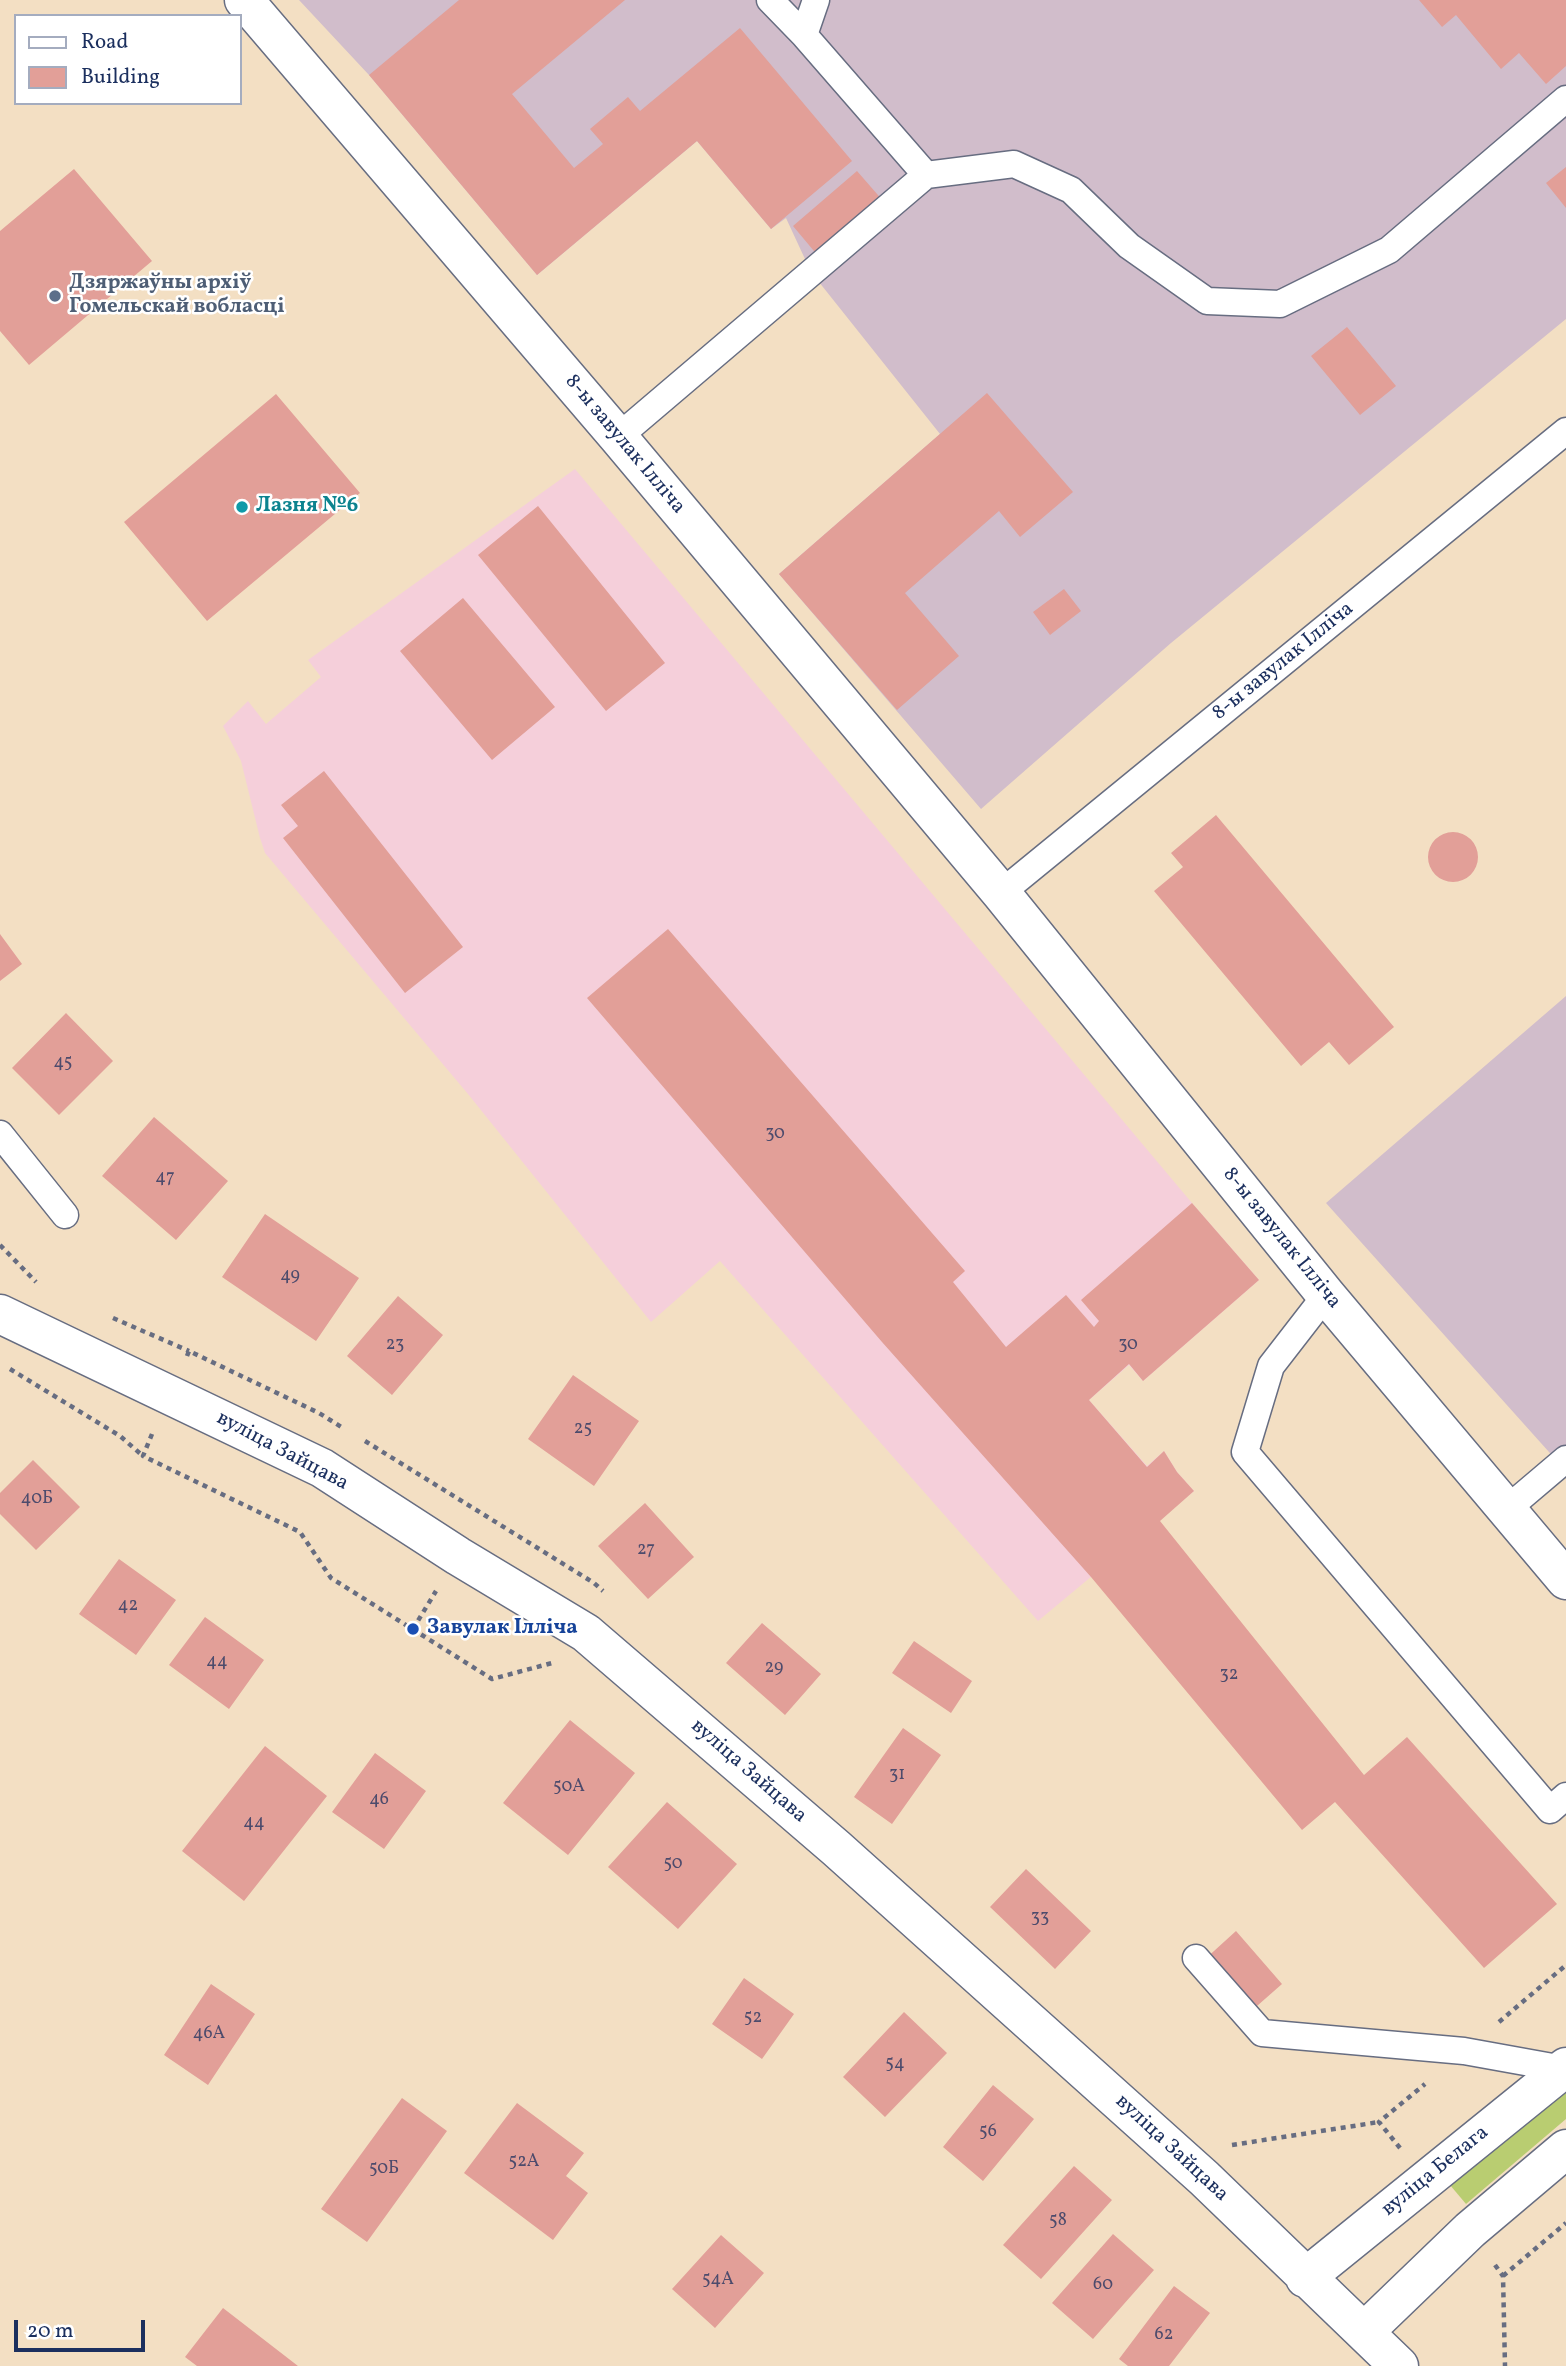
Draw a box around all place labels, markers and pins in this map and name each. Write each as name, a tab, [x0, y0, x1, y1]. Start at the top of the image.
place label: Дзяржаўны архіў Гомельскай вобласці	[69, 271, 285, 321]
marker: Дзяржаўны архіў Гомельскай вобласці	[47, 288, 63, 304]
place label: Лазня №6	[256, 494, 358, 520]
marker: Лазня №6	[234, 499, 250, 515]
place label: Завулак Ілліча	[427, 1616, 578, 1642]
marker: Завулак Ілліча	[405, 1621, 421, 1637]

